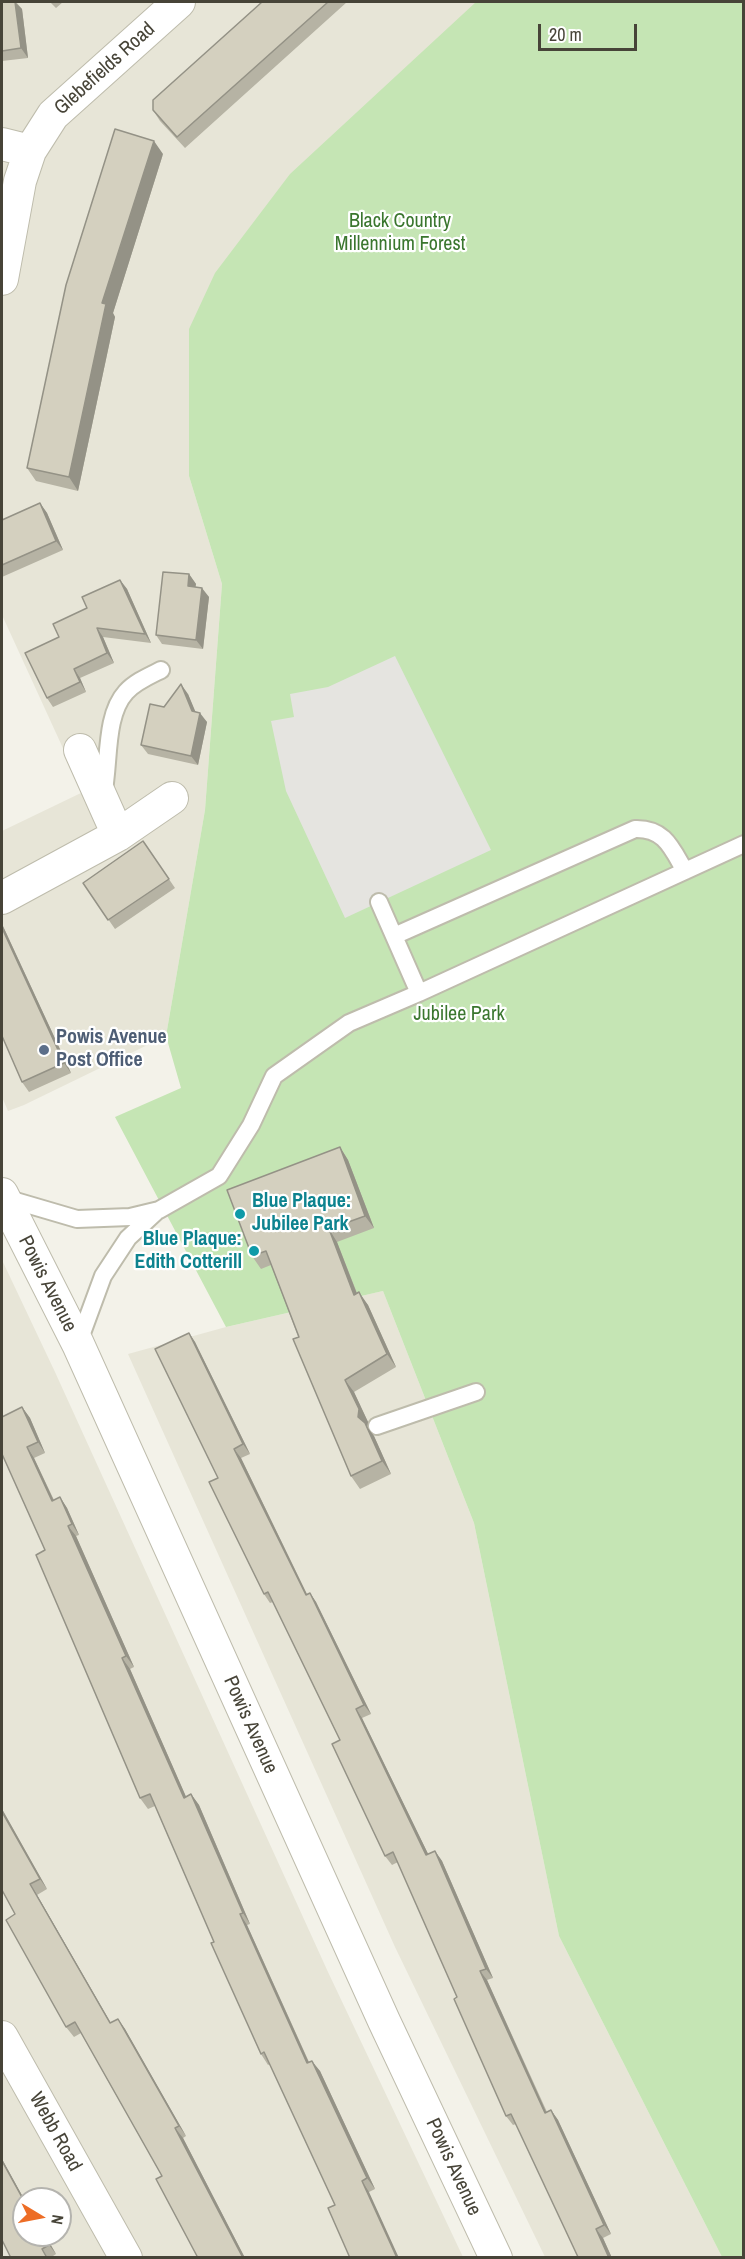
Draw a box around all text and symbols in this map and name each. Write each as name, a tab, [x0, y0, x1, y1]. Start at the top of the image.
scale bar	[541, 12, 640, 50]
street label: Glebefields Road	[50, 18, 160, 120]
text: 20 m	[549, 22, 582, 47]
park label: Black Country Millennium Forest	[335, 210, 465, 257]
park label: Jubilee Park	[413, 1003, 505, 1027]
place label: Powis Avenue Post Office	[56, 1026, 167, 1073]
marker: Powis Avenue Post Office	[37, 1043, 51, 1057]
place label: Blue Plaque: Jubilee Park	[252, 1190, 351, 1237]
marker: Blue Plaque: Jubilee Park	[233, 1207, 247, 1221]
place label: Blue Plaque: Edith Cotterill	[134, 1228, 242, 1275]
street label: Powis Avenue	[13, 1232, 81, 1336]
marker: Blue Plaque: Edith Cotterill	[247, 1244, 261, 1258]
street label: Powis Avenue	[218, 1672, 282, 1778]
street label: Webb Road	[24, 2088, 86, 2176]
street label: Powis Avenue	[420, 2115, 486, 2219]
north arrow	[12, 2187, 72, 2247]
text: N	[46, 2213, 69, 2226]

